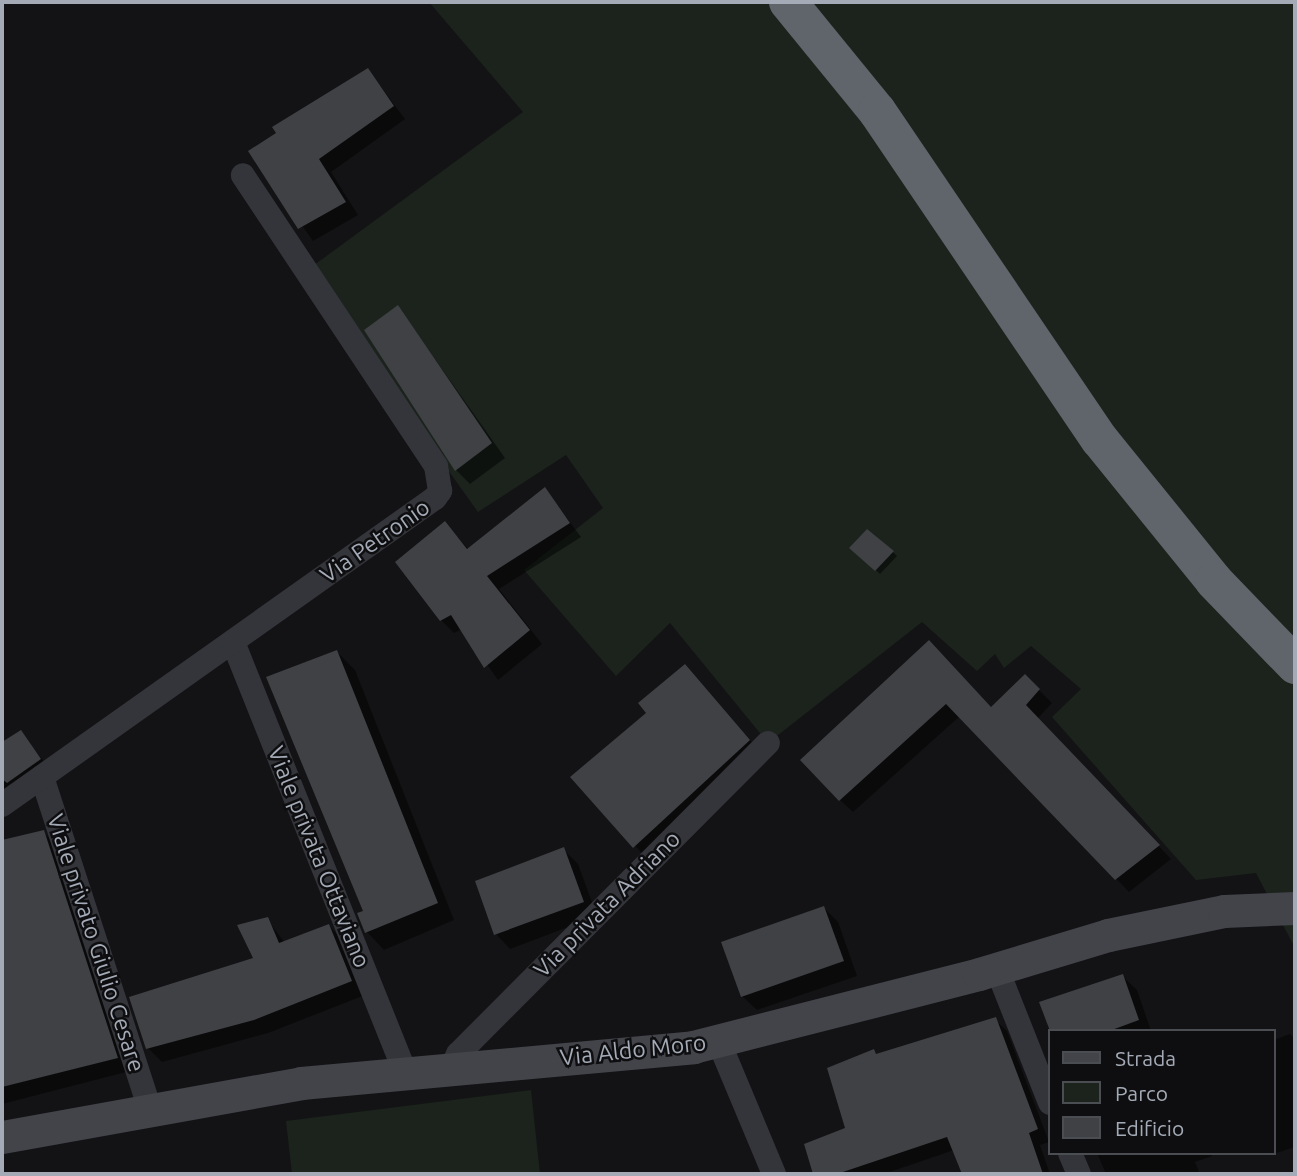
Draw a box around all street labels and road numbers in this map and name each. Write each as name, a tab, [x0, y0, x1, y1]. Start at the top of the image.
street label: Via Petronio	[315, 493, 435, 589]
street label: Viale privata Ottaviano	[262, 742, 376, 972]
street label: Viale privato Giulio Cesare	[41, 811, 151, 1075]
street label: Via privata Adriano	[528, 825, 686, 983]
street label: Via Aldo Moro	[559, 1029, 707, 1071]

